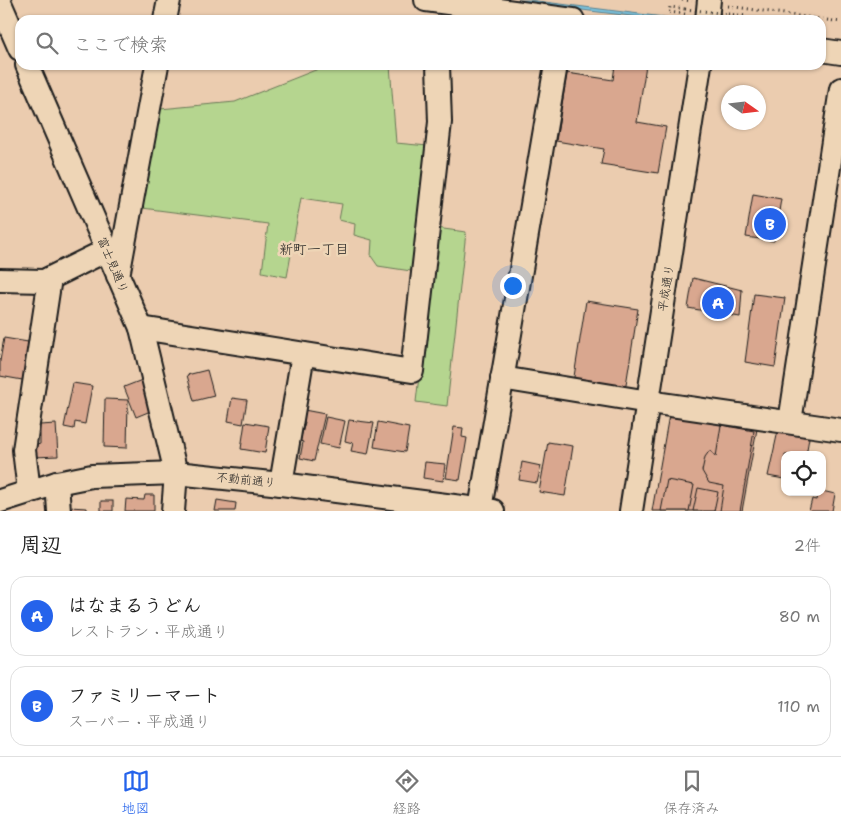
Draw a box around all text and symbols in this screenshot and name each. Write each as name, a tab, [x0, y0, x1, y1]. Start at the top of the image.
search box	[15, 15, 826, 70]
icon: search	[33, 29, 61, 57]
text: ここで検索	[73, 32, 168, 57]
north arrow	[721, 85, 766, 130]
pin: B	[754, 205, 786, 243]
street label: 富士見通り	[94, 234, 132, 296]
district label: 新町一丁目	[279, 240, 349, 258]
street label: 平成通り	[654, 263, 678, 313]
your location	[500, 273, 526, 299]
pin: A	[702, 284, 734, 322]
map controls	[781, 451, 826, 496]
button: locate	[781, 451, 826, 496]
street label: 不動前通り	[215, 469, 277, 491]
text: 周辺	[20, 531, 62, 559]
text: 2件	[794, 535, 821, 556]
text: はなまるうどん	[68, 593, 201, 618]
text: A	[31, 606, 43, 627]
text: 80 m	[779, 606, 820, 627]
text: レストラン · 平成通り	[68, 621, 229, 642]
text: ファミリーマート	[68, 683, 221, 708]
text: B	[32, 696, 42, 717]
text: 110 m	[777, 696, 820, 717]
text: スーパー · 平成通り	[68, 711, 211, 732]
tab: 地図	[122, 767, 150, 817]
tab: 経路	[393, 767, 421, 817]
tab: 保存済み	[664, 767, 720, 817]

